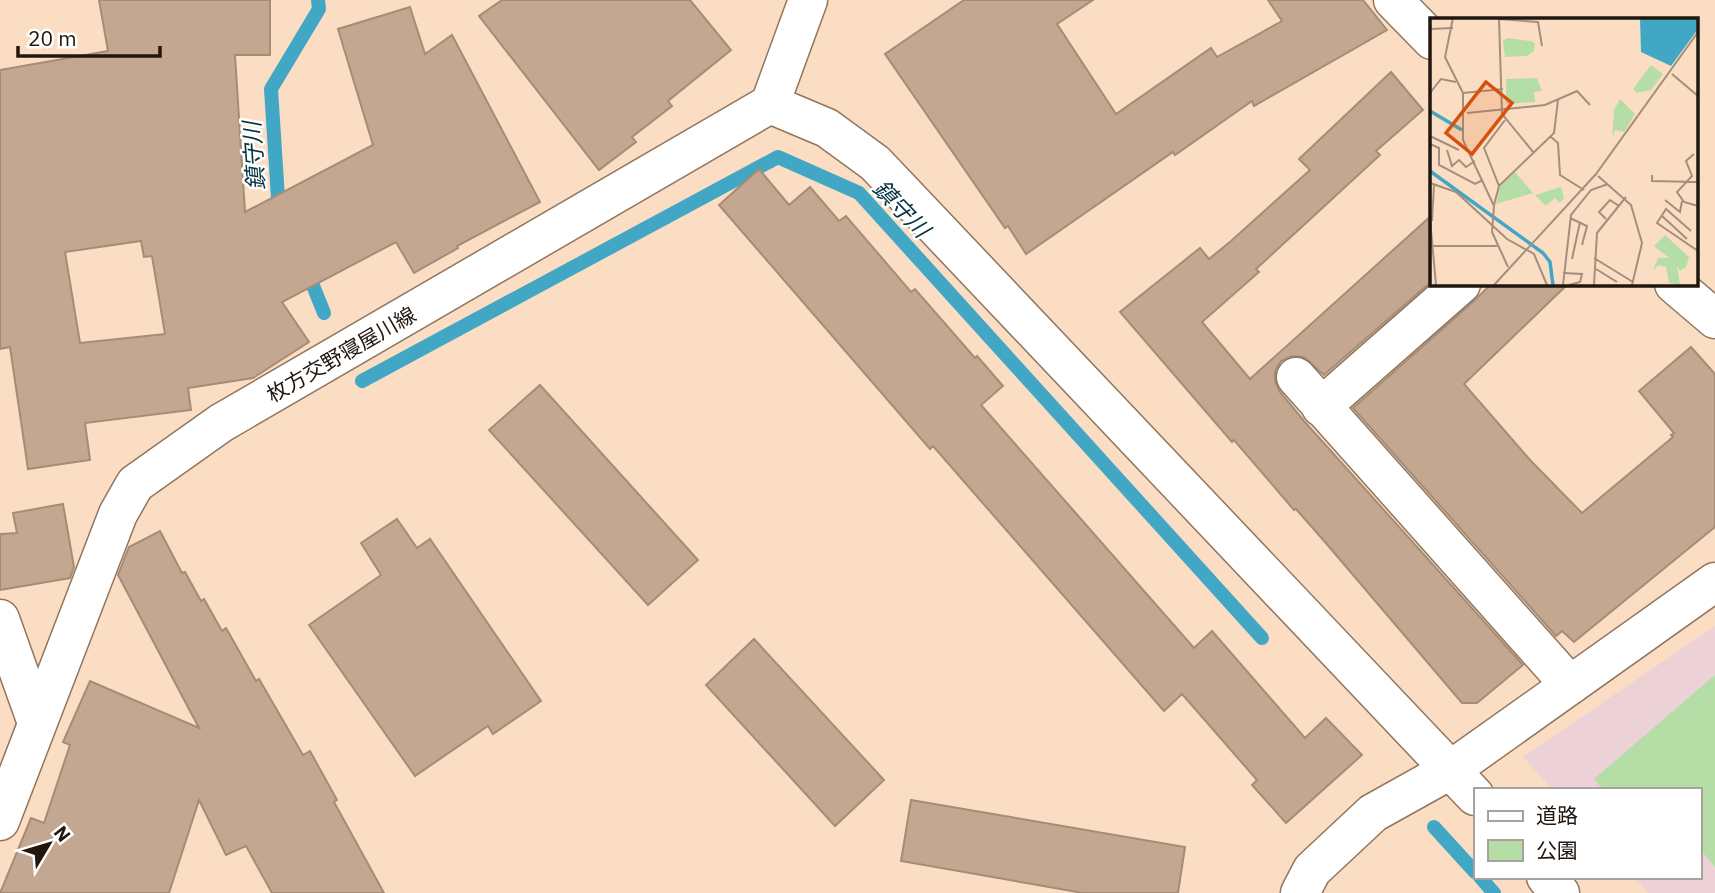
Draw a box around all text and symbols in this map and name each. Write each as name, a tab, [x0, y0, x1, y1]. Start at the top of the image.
scale bar	[18, 14, 159, 58]
inset map	[1430, 18, 1698, 285]
text: 20 m	[28, 24, 77, 52]
water label: 鎮守川	[235, 118, 270, 191]
water label: 鎮守川	[867, 173, 939, 245]
street label: 枚方交野寝屋川線	[261, 300, 421, 408]
legend	[1474, 788, 1701, 879]
text: 道路	[1536, 801, 1578, 829]
north arrow	[14, 809, 84, 879]
text: N	[49, 821, 76, 846]
text: 公園	[1536, 836, 1578, 864]

